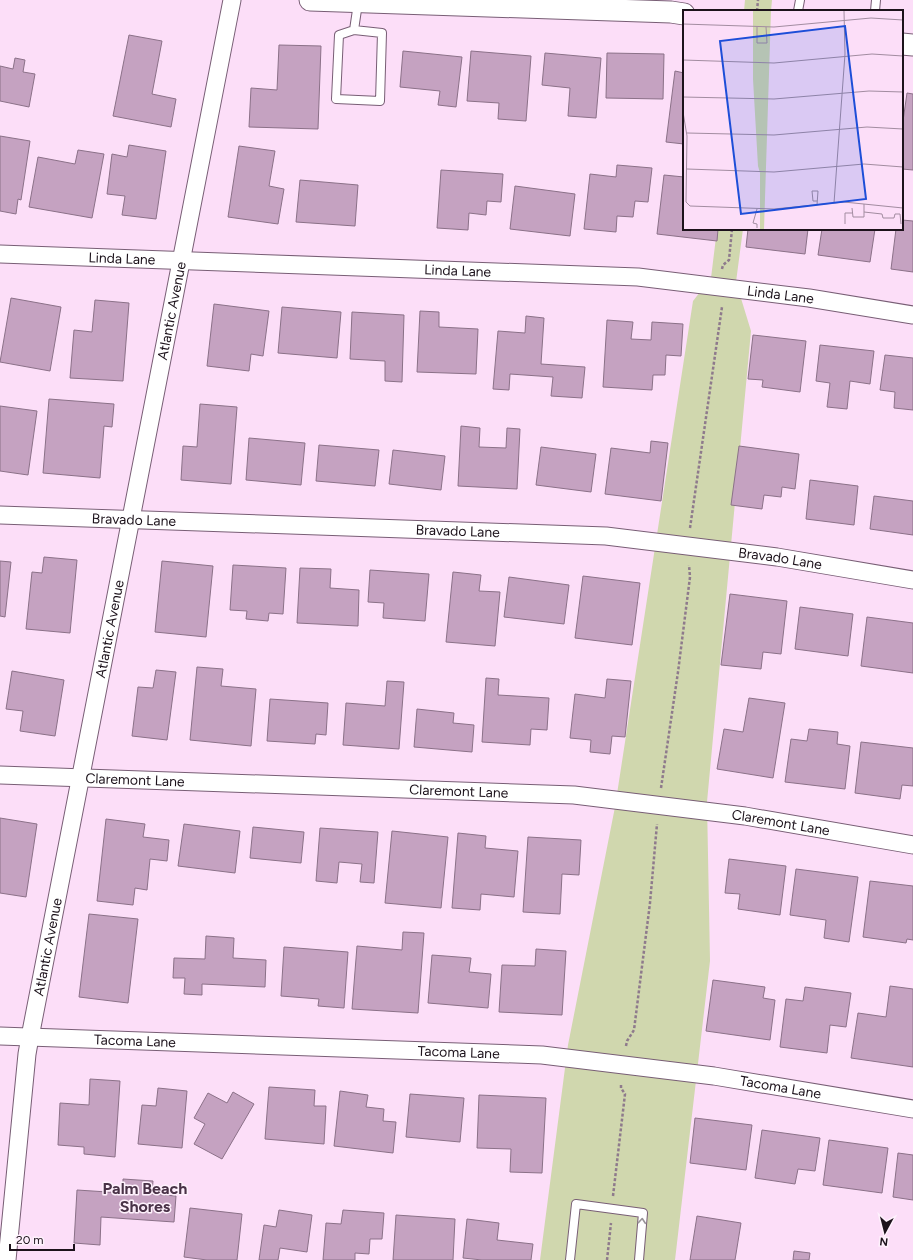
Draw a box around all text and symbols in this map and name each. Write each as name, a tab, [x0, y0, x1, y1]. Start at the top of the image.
inset map	[683, 10, 903, 230]
street label: Linda Lane	[88, 249, 156, 268]
street label: Atlantic Avenue	[154, 260, 189, 361]
street label: Linda Lane	[424, 261, 492, 280]
street label: Linda Lane	[746, 282, 815, 307]
street label: Bravado Lane	[91, 510, 177, 530]
street label: Bravado Lane	[415, 521, 500, 541]
street label: Bravado Lane	[737, 544, 824, 573]
street label: Atlantic Avenue	[92, 578, 127, 680]
street label: Claremont Lane	[85, 769, 185, 790]
street label: Claremont Lane	[409, 781, 509, 801]
street label: Claremont Lane	[731, 806, 832, 839]
street label: Atlantic Avenue	[30, 896, 65, 998]
street label: Tacoma Lane	[94, 1031, 177, 1051]
street label: Tacoma Lane	[417, 1042, 500, 1062]
street label: Tacoma Lane	[739, 1072, 823, 1102]
district label: Palm Beach Shores	[103, 1179, 187, 1216]
north arrow	[865, 1212, 905, 1252]
one-way arrow	[638, 1218, 647, 1224]
scale bar	[10, 1226, 74, 1252]
text: 20 m	[16, 1233, 44, 1247]
text: N	[879, 1234, 889, 1248]

